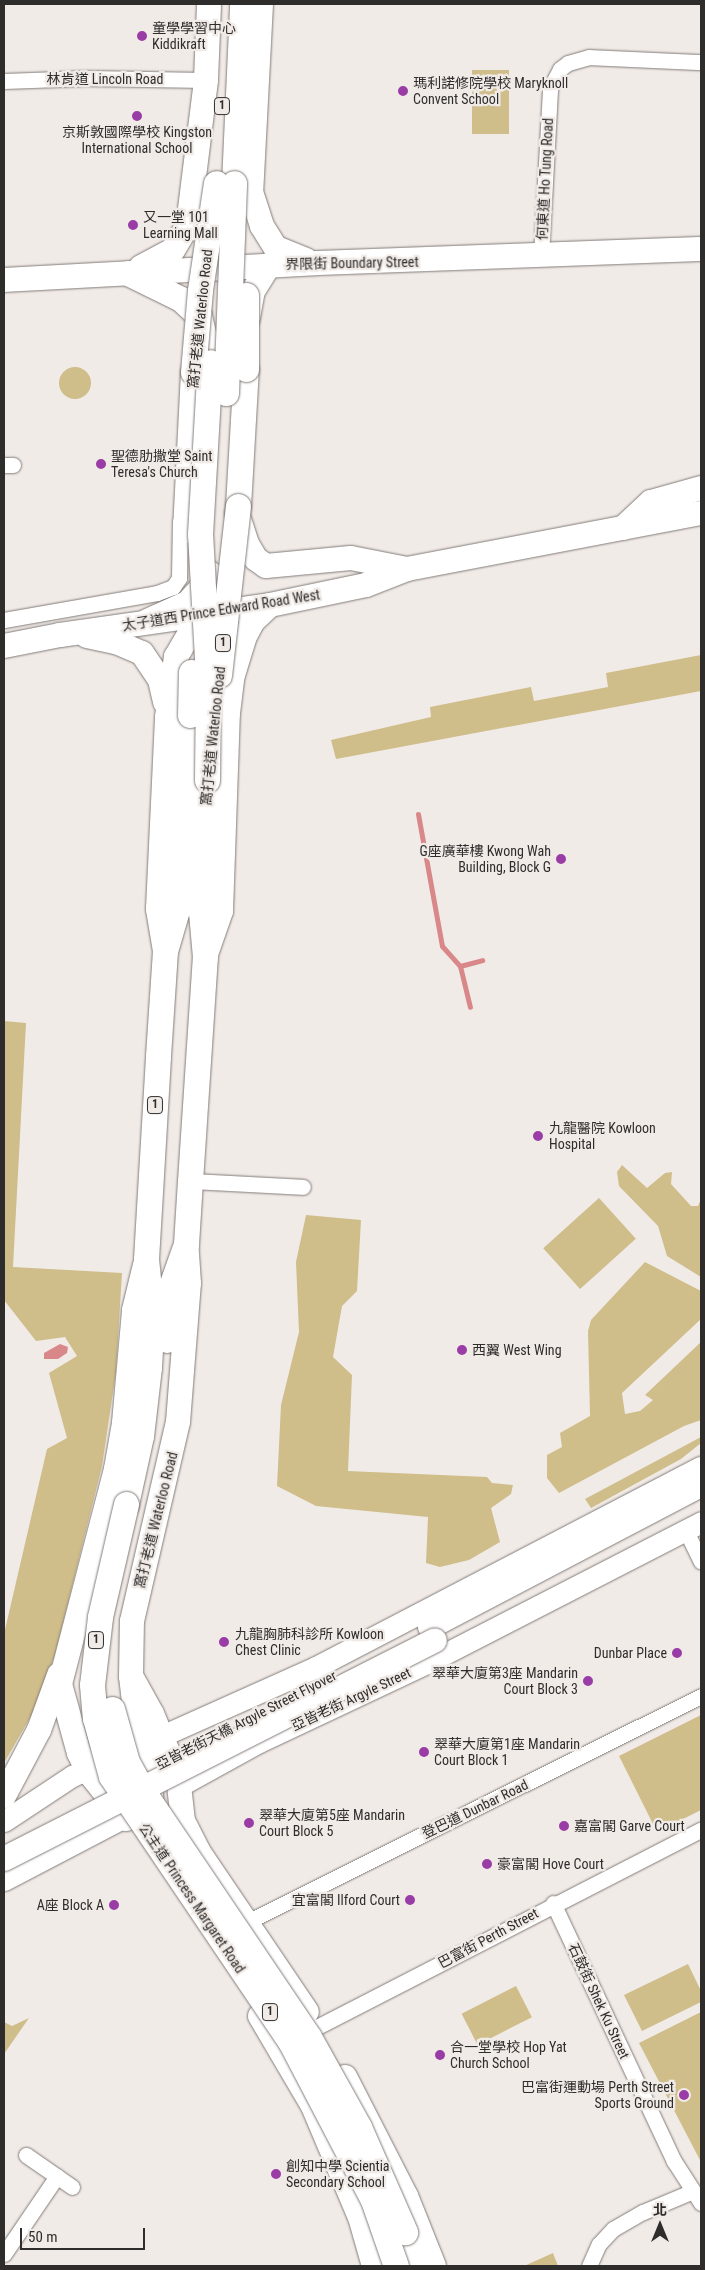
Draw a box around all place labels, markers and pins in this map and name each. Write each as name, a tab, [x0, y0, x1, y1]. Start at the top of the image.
place label: 童學學習中心 Kiddikraft	[152, 20, 236, 52]
marker: 童學學習中心 Kiddikraft	[136, 30, 148, 42]
place label: 瑪利諾修院學校 Maryknoll Convent School	[413, 75, 568, 108]
marker: 瑪利諾修院學校 Maryknoll Convent School	[397, 85, 409, 97]
marker: 京斯敦國際學校 Kingston International School	[131, 110, 143, 122]
place label: 京斯敦國際學校 Kingston International School	[62, 124, 212, 156]
place label: 又一堂 101 Learning Mall	[143, 209, 218, 242]
marker: 又一堂 101 Learning Mall	[127, 219, 139, 231]
place label: 聖德肋撒堂 Saint Teresa's Church	[111, 448, 212, 481]
marker: 聖德肋撒堂 Saint Teresa's Church	[95, 458, 107, 470]
place label: G座廣華樓 Kwong Wah Building, Block G	[419, 843, 551, 876]
marker: G座廣華樓 Kwong Wah Building, Block G	[555, 853, 567, 865]
place label: 九龍醫院 Kowloon Hospital	[549, 1120, 656, 1152]
marker: 九龍醫院 Kowloon Hospital	[531, 1129, 545, 1143]
place label: 西翼 West Wing	[472, 1342, 562, 1358]
marker: 西翼 West Wing	[456, 1344, 468, 1356]
place label: 九龍胸肺科診所 Kowloon Chest Clinic	[235, 1626, 384, 1658]
marker: 九龍胸肺科診所 Kowloon Chest Clinic	[217, 1635, 231, 1649]
place label: Dunbar Place	[594, 1645, 667, 1661]
marker: Dunbar Place	[671, 1647, 683, 1659]
place label: 翠華大廈第3座 Mandarin Court Block 3	[432, 1665, 578, 1698]
marker: 翠華大廈第3座 Mandarin Court Block 3	[582, 1675, 594, 1687]
place label: 翠華大廈第1座 Mandarin Court Block 1	[434, 1736, 580, 1768]
marker: 翠華大廈第1座 Mandarin Court Block 1	[418, 1746, 430, 1758]
place label: 翠華大廈第5座 Mandarin Court Block 5	[259, 1807, 405, 1840]
marker: 翠華大廈第5座 Mandarin Court Block 5	[243, 1817, 255, 1829]
place label: 嘉富閣 Garve Court	[574, 1818, 685, 1834]
marker: 嘉富閣 Garve Court	[558, 1820, 570, 1832]
place label: 豪富閣 Hove Court	[497, 1856, 604, 1872]
marker: 豪富閣 Hove Court	[481, 1858, 493, 1870]
place label: 宜富閣 Ilford Court	[292, 1892, 400, 1908]
marker: 宜富閣 Ilford Court	[404, 1894, 416, 1906]
place label: A座 Block A	[37, 1897, 104, 1913]
marker: A座 Block A	[108, 1899, 120, 1911]
place label: 合一堂學校 Hop Yat Church School	[450, 2039, 567, 2072]
marker: 合一堂學校 Hop Yat Church School	[434, 2049, 446, 2061]
place label: 巴富街運動場 Perth Street Sports Ground	[521, 2079, 674, 2112]
marker: 巴富街運動場 Perth Street Sports Ground	[678, 2089, 690, 2101]
place label: 創知中學 Scientia Secondary School	[286, 2158, 390, 2190]
marker: 創知中學 Scientia Secondary School	[270, 2168, 282, 2180]

